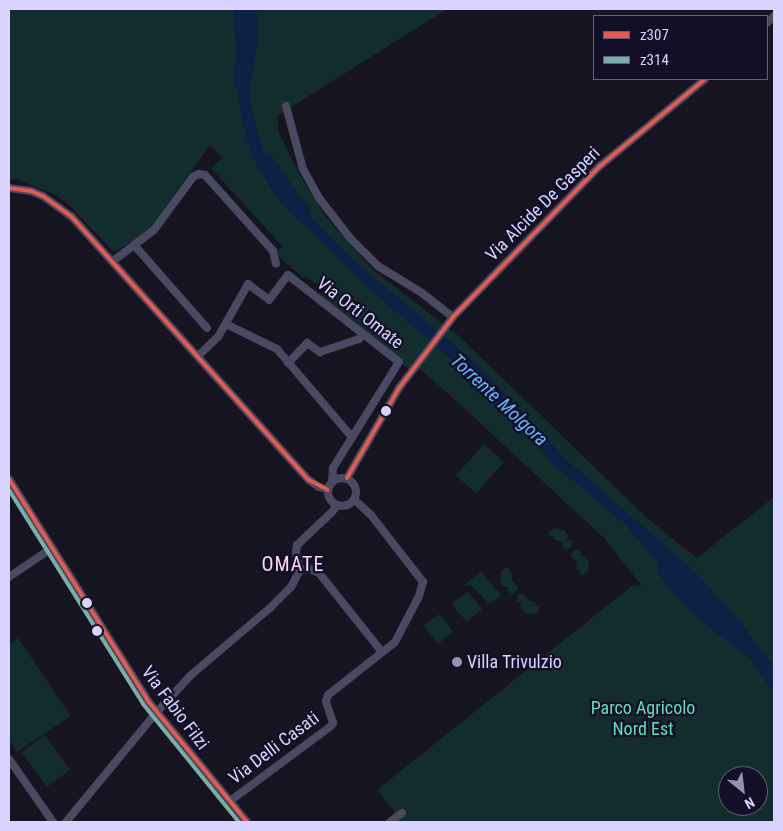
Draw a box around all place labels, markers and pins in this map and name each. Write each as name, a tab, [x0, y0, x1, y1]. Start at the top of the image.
unlabelled marker	[381, 406, 391, 416]
unlabelled marker	[82, 598, 92, 608]
unlabelled marker	[92, 626, 102, 636]
place label: Villa Trivulzio	[467, 651, 562, 673]
marker: Villa Trivulzio	[451, 656, 463, 668]

